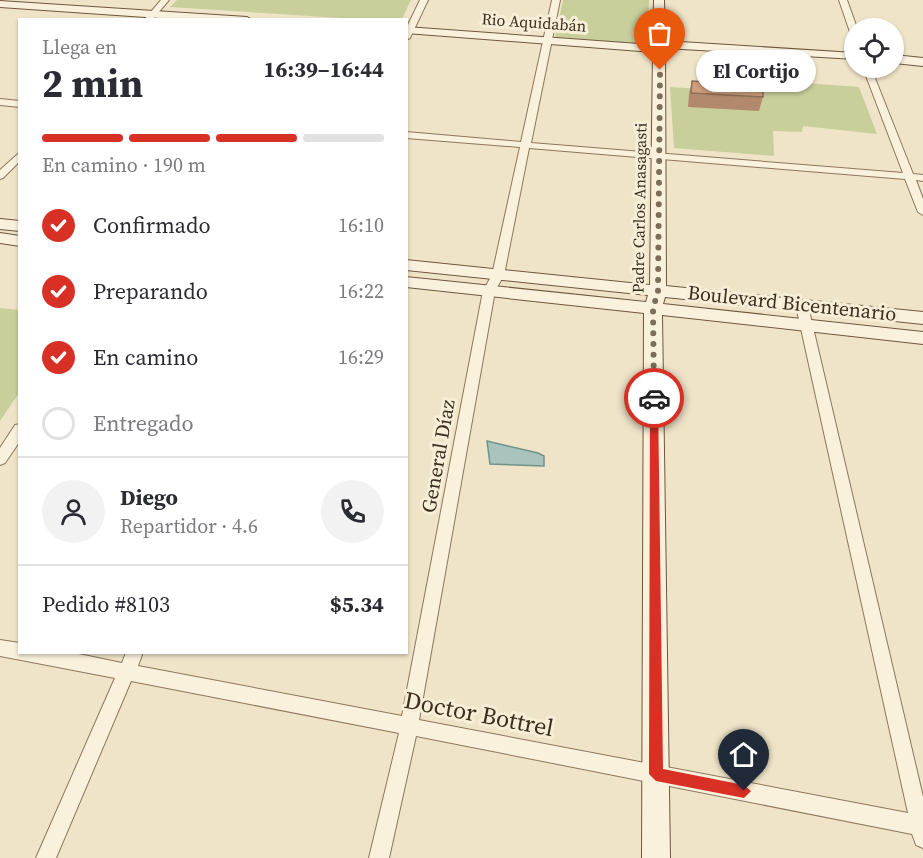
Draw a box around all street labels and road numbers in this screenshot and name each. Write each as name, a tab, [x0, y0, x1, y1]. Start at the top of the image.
street label: Rio Aquidabán	[481, 7, 587, 37]
street label: Padre Carlos Anasagasti	[627, 122, 651, 293]
street label: Boulevard Bicentenario	[686, 278, 898, 328]
street label: General Díaz	[414, 397, 462, 515]
street label: Doctor Bottrel	[402, 683, 557, 744]

